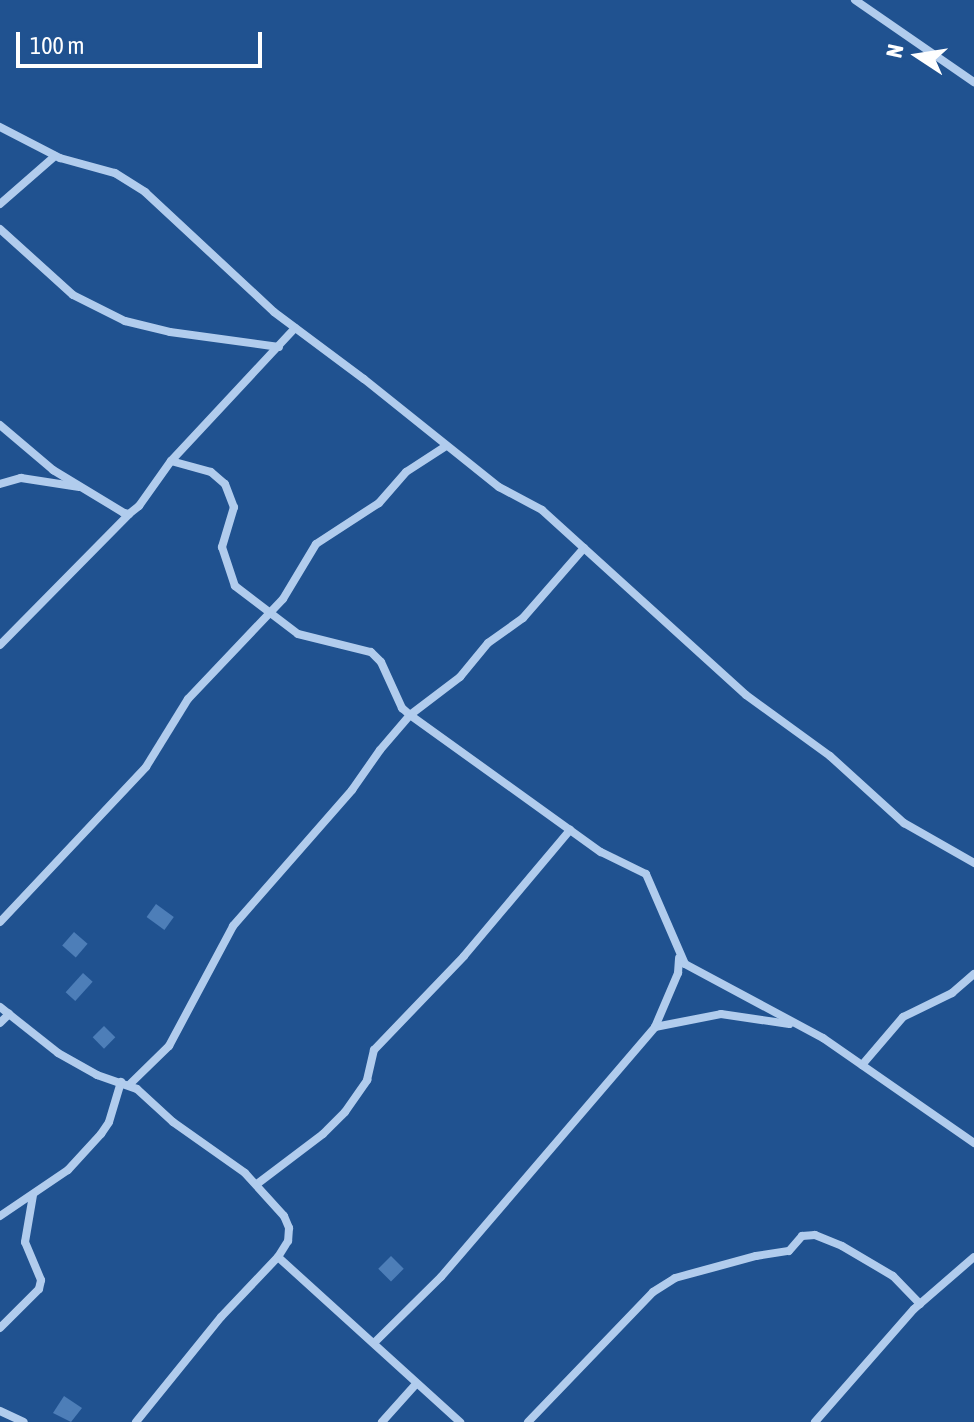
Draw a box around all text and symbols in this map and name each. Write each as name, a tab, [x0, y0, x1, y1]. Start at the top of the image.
scale bar	[20, 16, 266, 66]
north arrow	[878, 16, 958, 96]
text: 100 m	[30, 32, 84, 59]
text: N	[880, 42, 909, 60]

